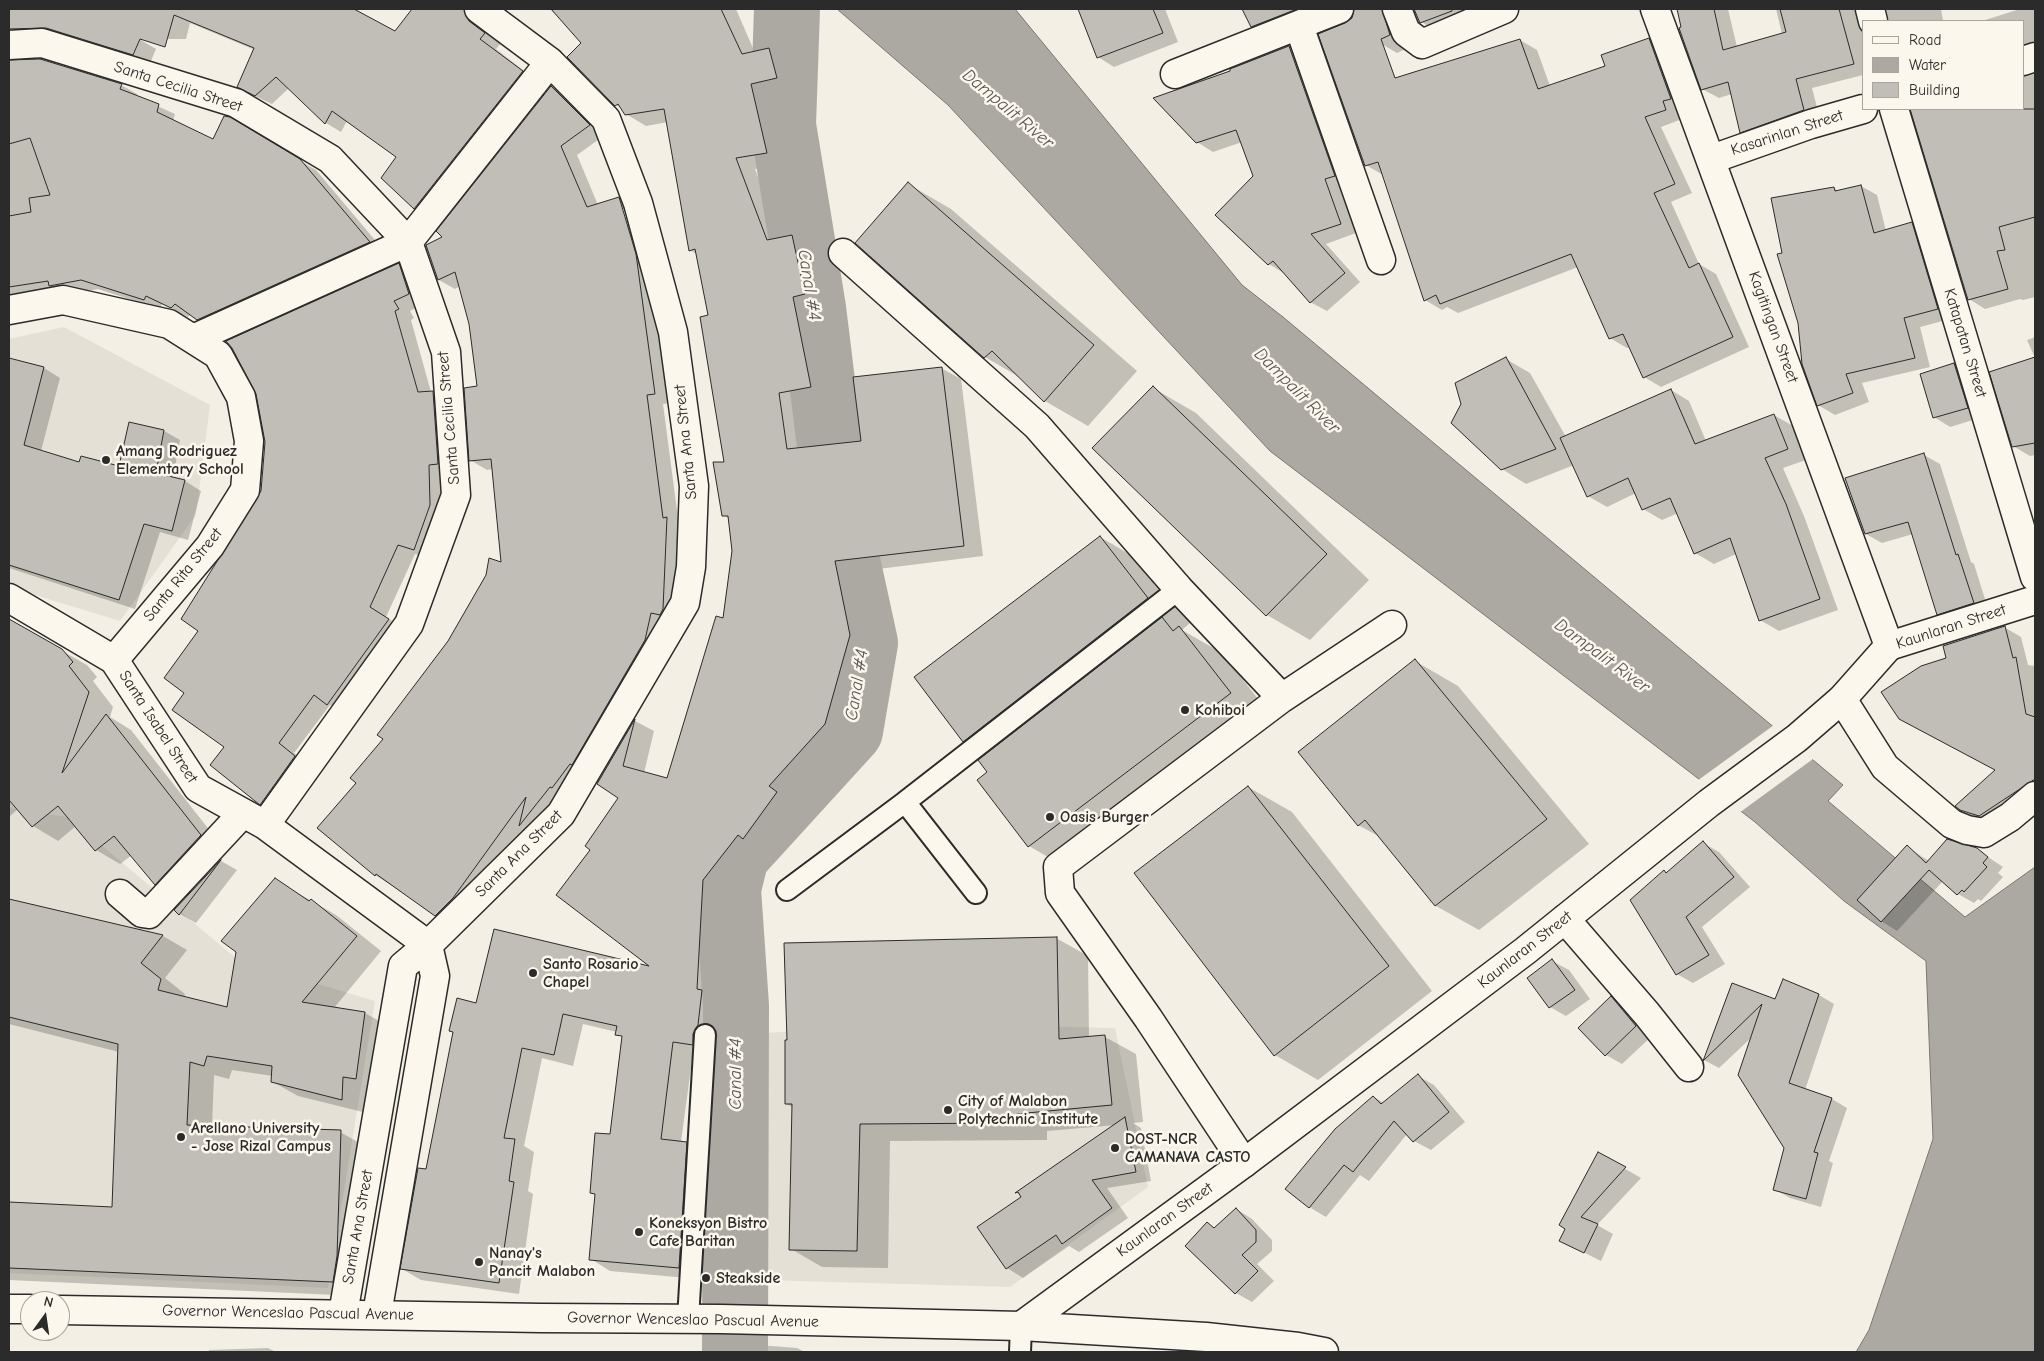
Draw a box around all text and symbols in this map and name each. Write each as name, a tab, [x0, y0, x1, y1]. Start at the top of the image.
legend	[1862, 20, 2024, 110]
text: Road	[1909, 31, 1941, 49]
text: Water	[1909, 56, 1946, 74]
street label: Santa Cecilia Street	[111, 57, 245, 117]
water label: Dampalit River	[958, 65, 1058, 153]
text: Building	[1909, 81, 1960, 99]
street label: Kasarinlan Street	[1728, 106, 1846, 160]
water label: Canal #4	[793, 248, 825, 322]
street label: Kagitingan Street	[1744, 269, 1802, 385]
street label: Katapatan Street	[1939, 286, 1991, 400]
water label: Dampalit River	[1250, 344, 1344, 438]
street label: Santa Cecilia Street	[434, 351, 464, 485]
street label: Santa Ana Street	[670, 384, 702, 500]
place label: Amang Rodriguez Elementary School	[116, 441, 244, 479]
marker: Amang Rodriguez Elementary School	[100, 454, 112, 466]
street label: Santa Rita Street	[139, 524, 227, 626]
street label: Kaunlaran Street	[1894, 600, 2008, 654]
water label: Dampalit River	[1550, 614, 1654, 698]
water label: Canal #4	[841, 648, 873, 722]
street label: Santa Isabel Street	[114, 667, 202, 787]
place label: Kohiboi	[1195, 700, 1245, 720]
marker: Kohiboi	[1179, 704, 1191, 716]
street label: Santa Ana Street	[471, 806, 567, 902]
place label: Oasis Burger	[1060, 807, 1149, 827]
marker: Oasis Burger	[1044, 811, 1056, 823]
street label: Kaunlaran Street	[1474, 907, 1576, 993]
place label: Santo Rosario Chapel	[543, 954, 639, 992]
marker: Santo Rosario Chapel	[527, 967, 539, 979]
water label: Canal #4	[725, 1038, 747, 1110]
place label: City of Malabon Polytechnic Institute	[958, 1091, 1098, 1129]
marker: City of Malabon Polytechnic Institute	[942, 1104, 954, 1116]
place label: Arellano University - Jose Rizal Campus	[191, 1118, 331, 1156]
place label: DOST-NCR CAMANAVA CASTO	[1125, 1129, 1250, 1167]
marker: Arellano University - Jose Rizal Campus	[175, 1131, 187, 1143]
marker: DOST-NCR CAMANAVA CASTO	[1109, 1142, 1121, 1154]
street label: Santa Ana Street	[339, 1168, 377, 1286]
street label: Kaunlaran Street	[1113, 1179, 1217, 1261]
place label: Koneksyon Bistro Cafe Baritan	[649, 1213, 767, 1251]
marker: Koneksyon Bistro Cafe Baritan	[633, 1226, 645, 1238]
place label: Nanay's Pancit Malabon	[489, 1243, 595, 1281]
marker: Nanay's Pancit Malabon	[473, 1256, 485, 1268]
place label: Steakside	[716, 1268, 780, 1288]
marker: Steakside	[700, 1272, 712, 1284]
north arrow	[20, 1291, 70, 1341]
text: N	[42, 1293, 55, 1311]
street label: Governor Wenceslao Pascual Avenue	[162, 1301, 414, 1325]
street label: Governor Wenceslao Pascual Avenue	[567, 1308, 819, 1332]

